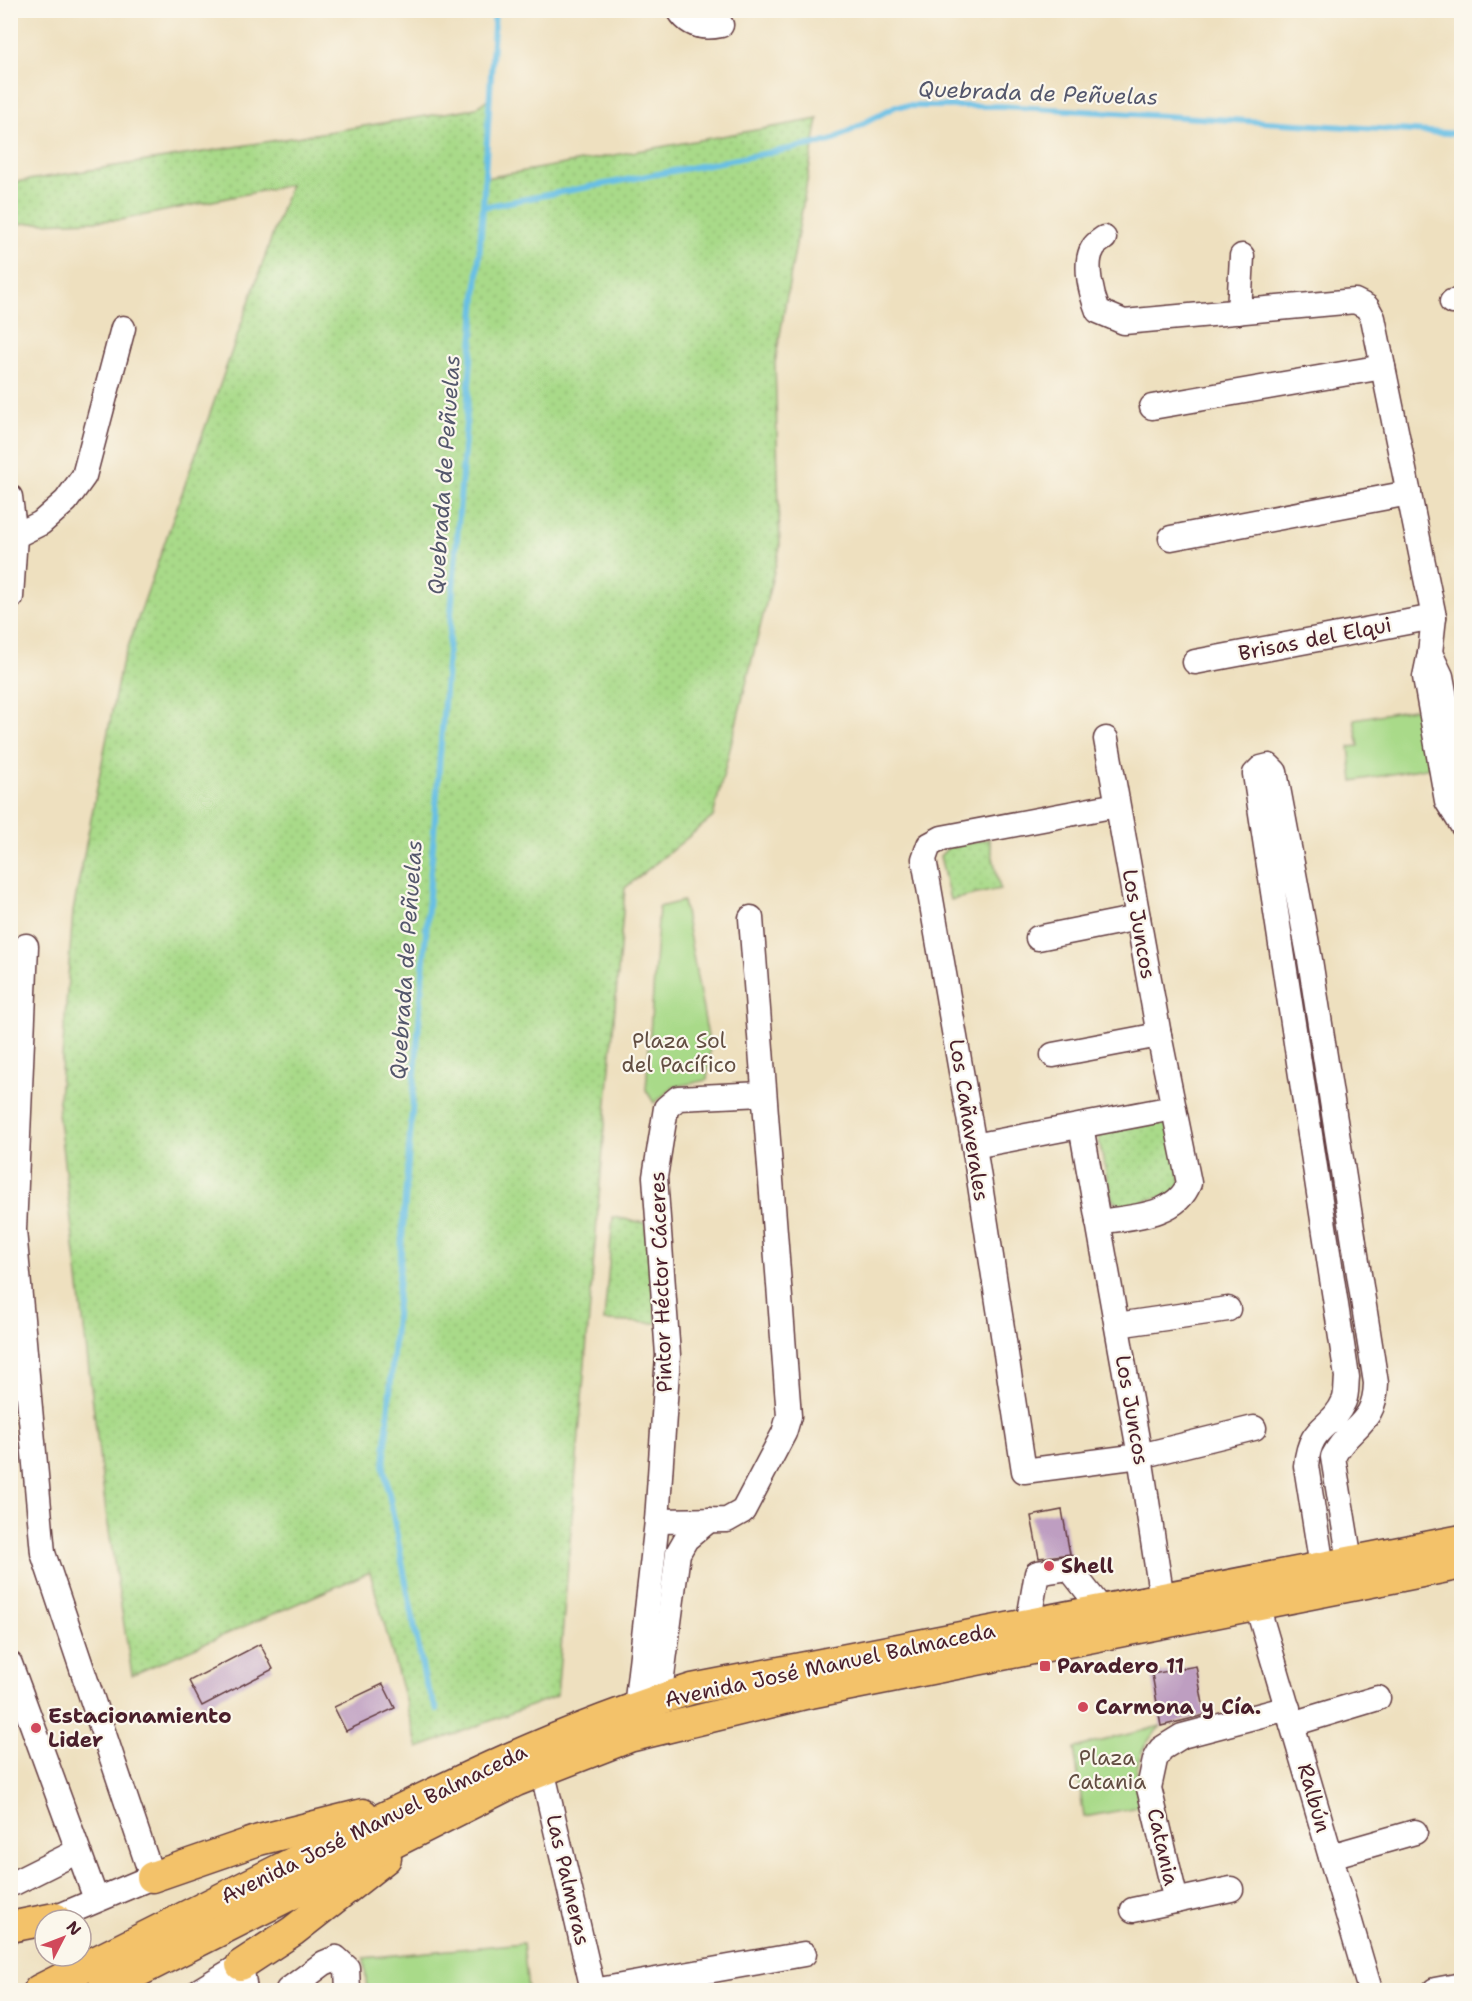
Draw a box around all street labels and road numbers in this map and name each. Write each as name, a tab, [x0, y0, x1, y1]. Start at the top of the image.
street label: Brisas del Elqui	[1236, 610, 1394, 668]
street label: Los Juncos	[1116, 867, 1162, 981]
street label: Los Cañaverales	[942, 1037, 996, 1203]
street label: Pintor Héctor Cáceres	[643, 1171, 679, 1393]
street label: Los Juncos	[1109, 1353, 1155, 1467]
street label: Avenida José Manuel Balmaceda	[662, 1616, 998, 1714]
street label: Avenida José Manuel Balmaceda	[216, 1738, 532, 1910]
street label: Ralbún	[1291, 1760, 1337, 1836]
street label: Catania	[1141, 1806, 1185, 1888]
street label: Las Palmeras	[539, 1812, 597, 1948]

